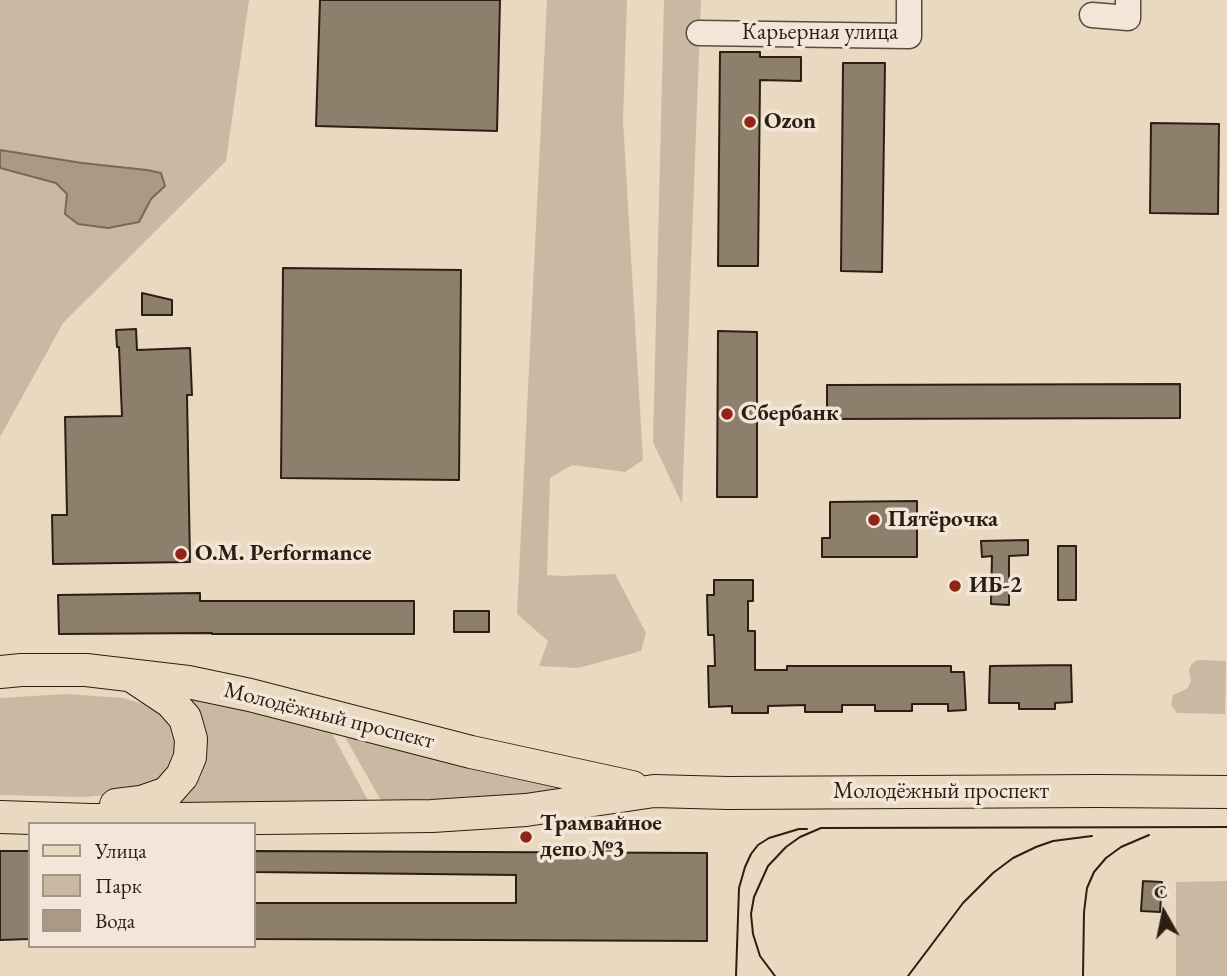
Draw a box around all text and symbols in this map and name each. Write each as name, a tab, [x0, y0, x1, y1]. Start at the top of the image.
street label: Карьерная улица	[742, 19, 898, 47]
place label: Ozon	[764, 108, 816, 136]
marker: Ozon	[742, 114, 758, 130]
place label: Сбербанк	[741, 400, 839, 428]
marker: Сбербанк	[719, 406, 735, 422]
place label: Пятёрочка	[888, 506, 998, 534]
marker: Пятёрочка	[866, 512, 882, 528]
place label: O.M. Performance	[195, 540, 372, 568]
marker: O.M. Performance	[173, 546, 189, 562]
place label: ИБ-2	[969, 572, 1022, 600]
marker: ИБ-2	[947, 578, 963, 594]
street label: Молодёжный проспект	[221, 677, 437, 755]
street label: Молодёжный проспект	[833, 778, 1049, 806]
place label: Трамвайное депо №3	[540, 810, 662, 864]
legend	[28, 822, 256, 948]
marker: Трамвайное депо №3	[518, 829, 534, 845]
text: Улица	[95, 837, 147, 864]
text: Парк	[95, 872, 142, 899]
north arrow	[1129, 878, 1199, 948]
text: С	[1152, 878, 1169, 905]
text: Вода	[95, 907, 135, 934]

